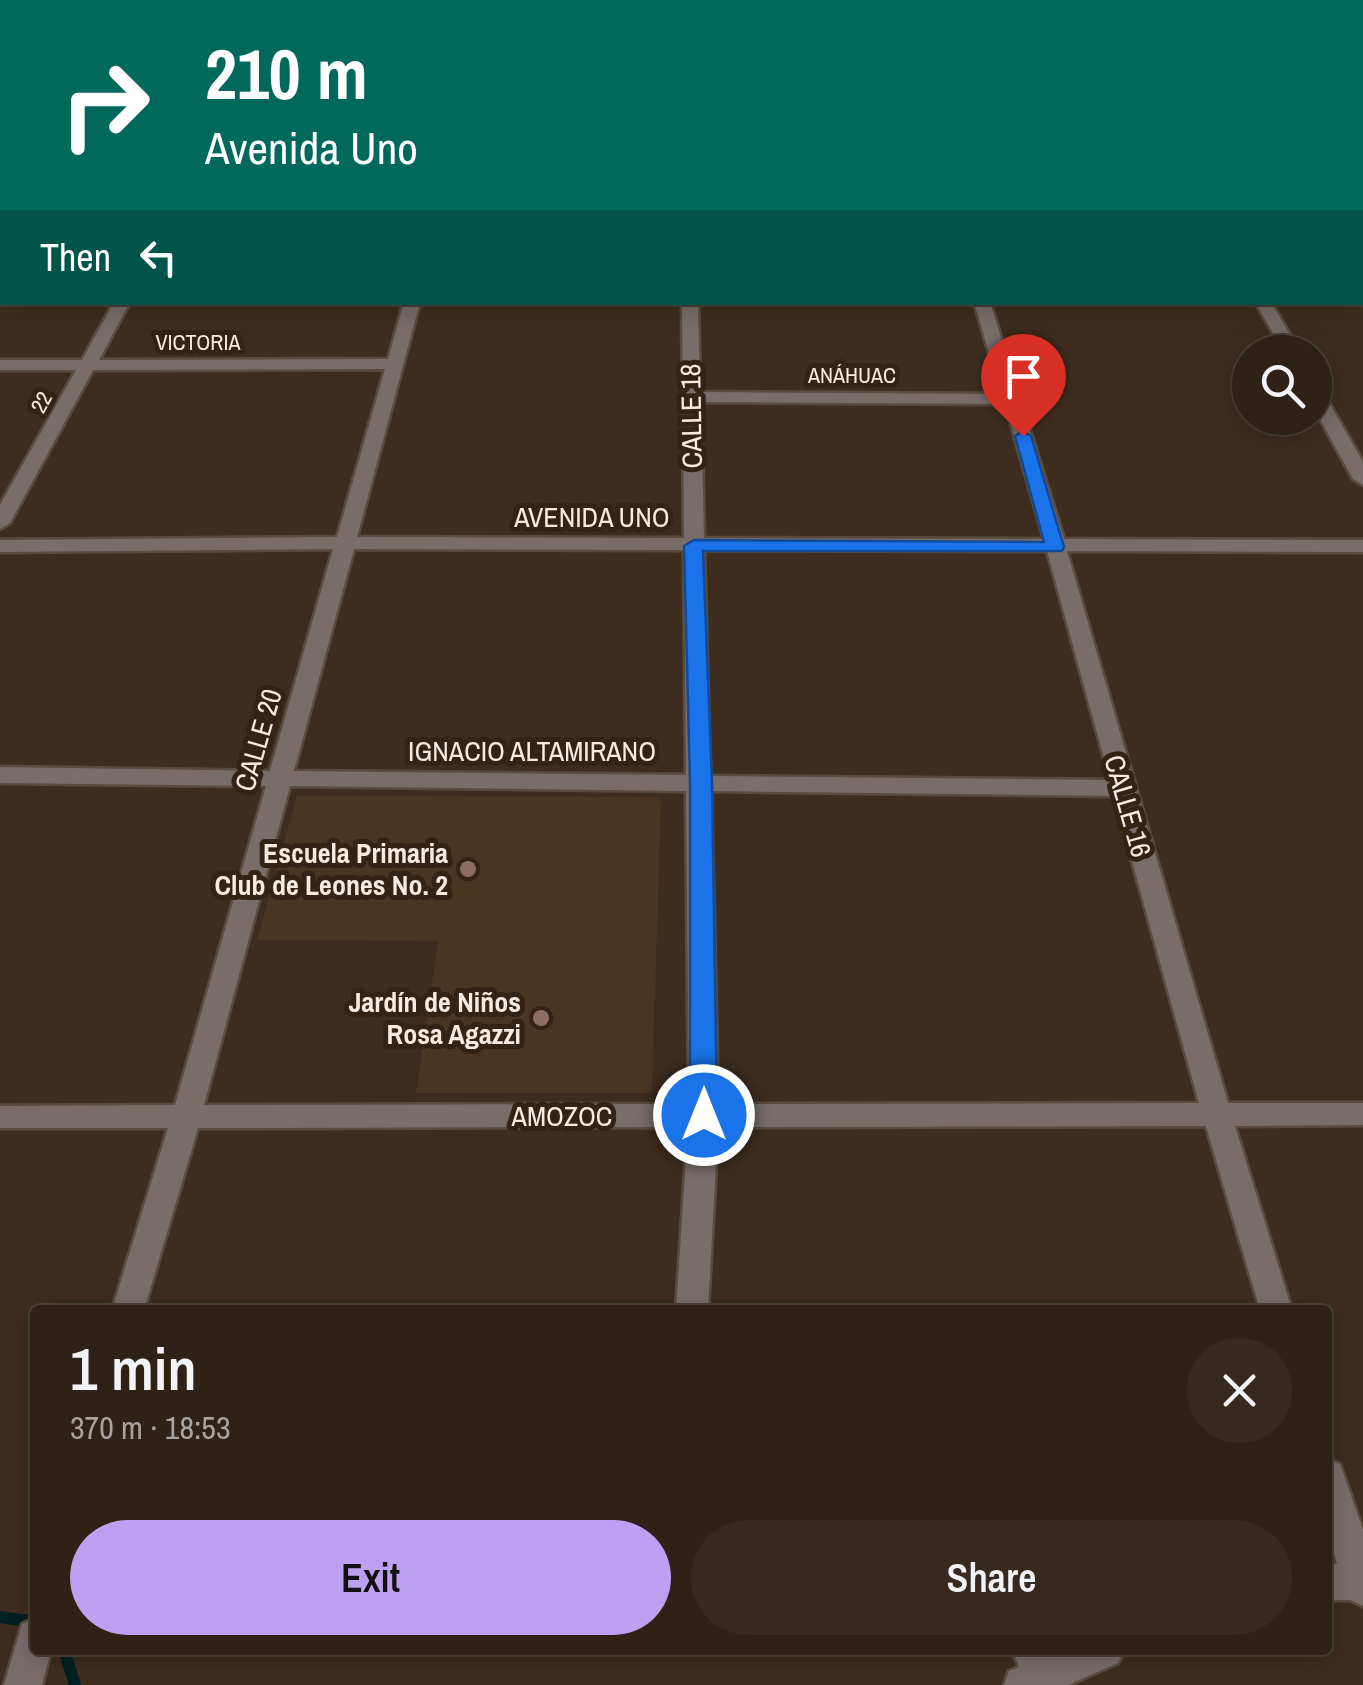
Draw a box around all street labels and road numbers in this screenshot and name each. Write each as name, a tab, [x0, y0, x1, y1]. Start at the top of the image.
street label: VICTORIA	[156, 327, 241, 357]
street label: ANÁHUAC	[807, 360, 896, 390]
street label: CALLE 18	[671, 363, 711, 469]
street label: 22	[23, 386, 59, 418]
street label: AVENIDA UNO	[513, 498, 670, 536]
street label: CALLE 20	[225, 684, 291, 796]
street label: IGNACIO ALTAMIRANO	[408, 732, 656, 770]
street label: CALLE 16	[1095, 750, 1161, 862]
street label: AMOZOC	[511, 1097, 612, 1135]

